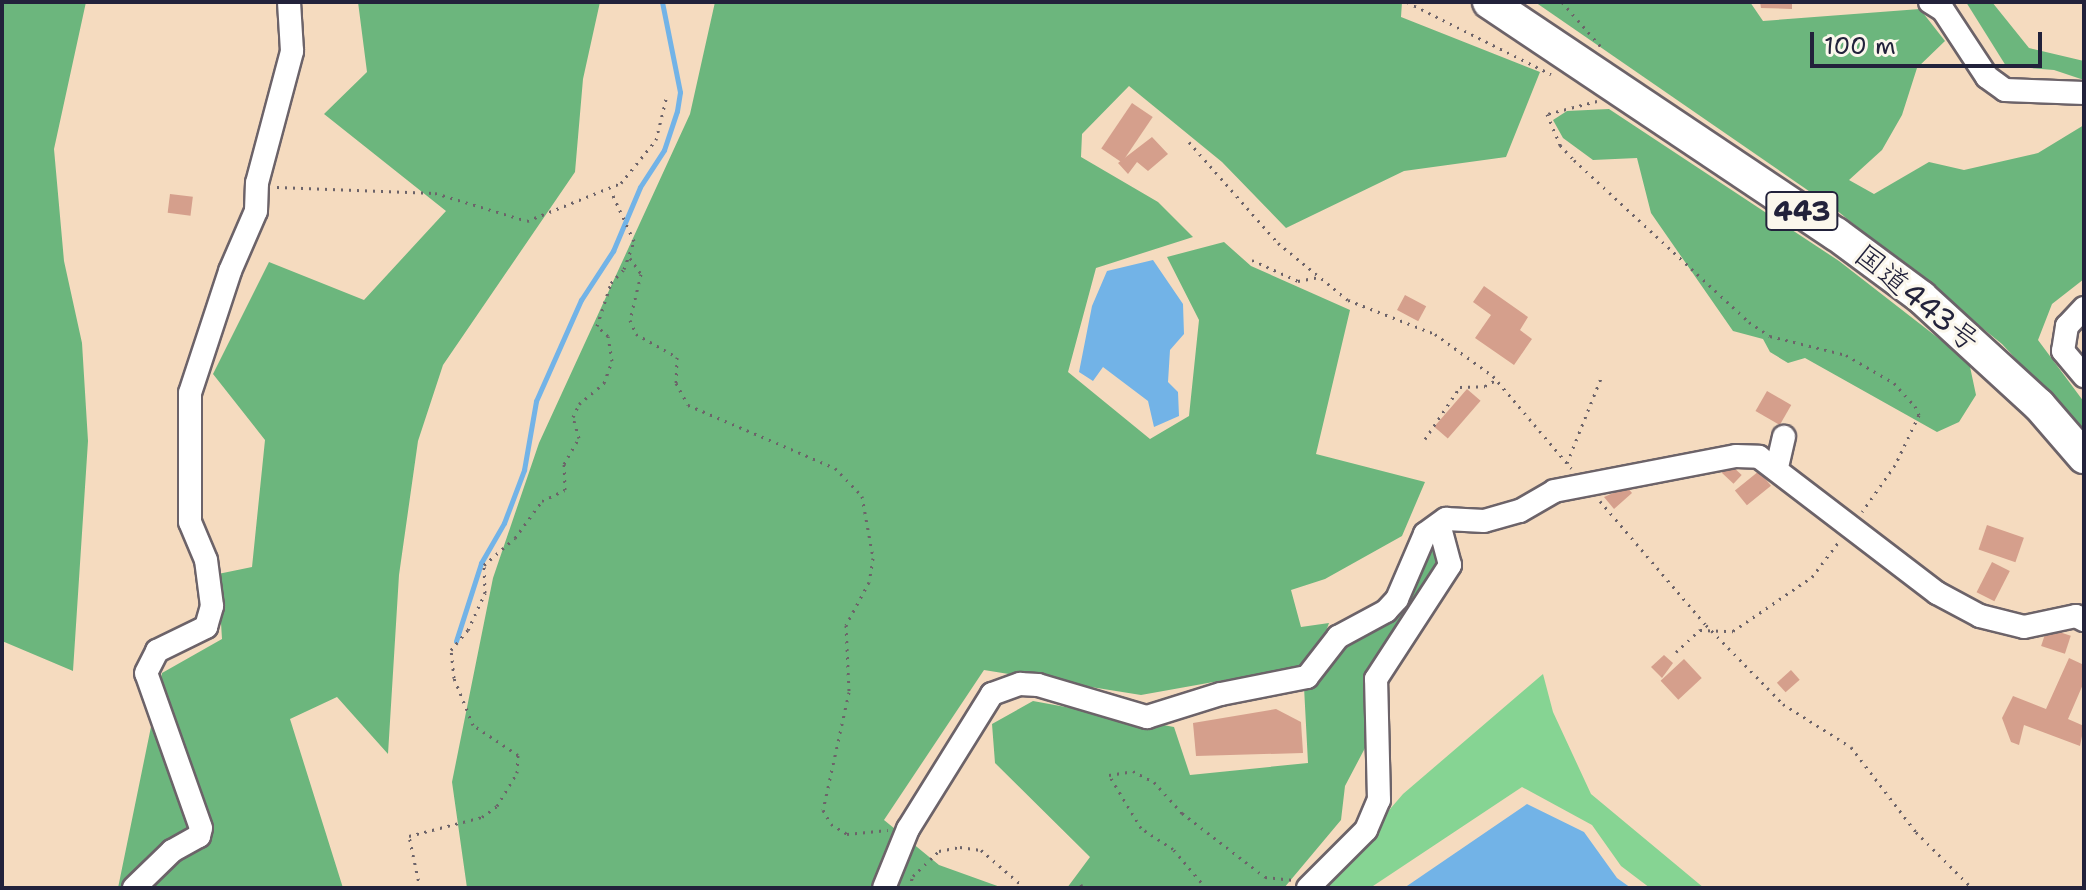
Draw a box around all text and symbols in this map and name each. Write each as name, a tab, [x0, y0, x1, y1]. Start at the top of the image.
scale bar	[1814, 16, 2046, 66]
text: 100 m	[1824, 30, 1896, 62]
road number: 443	[1764, 187, 1840, 235]
street label: 国道443号	[1847, 237, 1987, 359]

